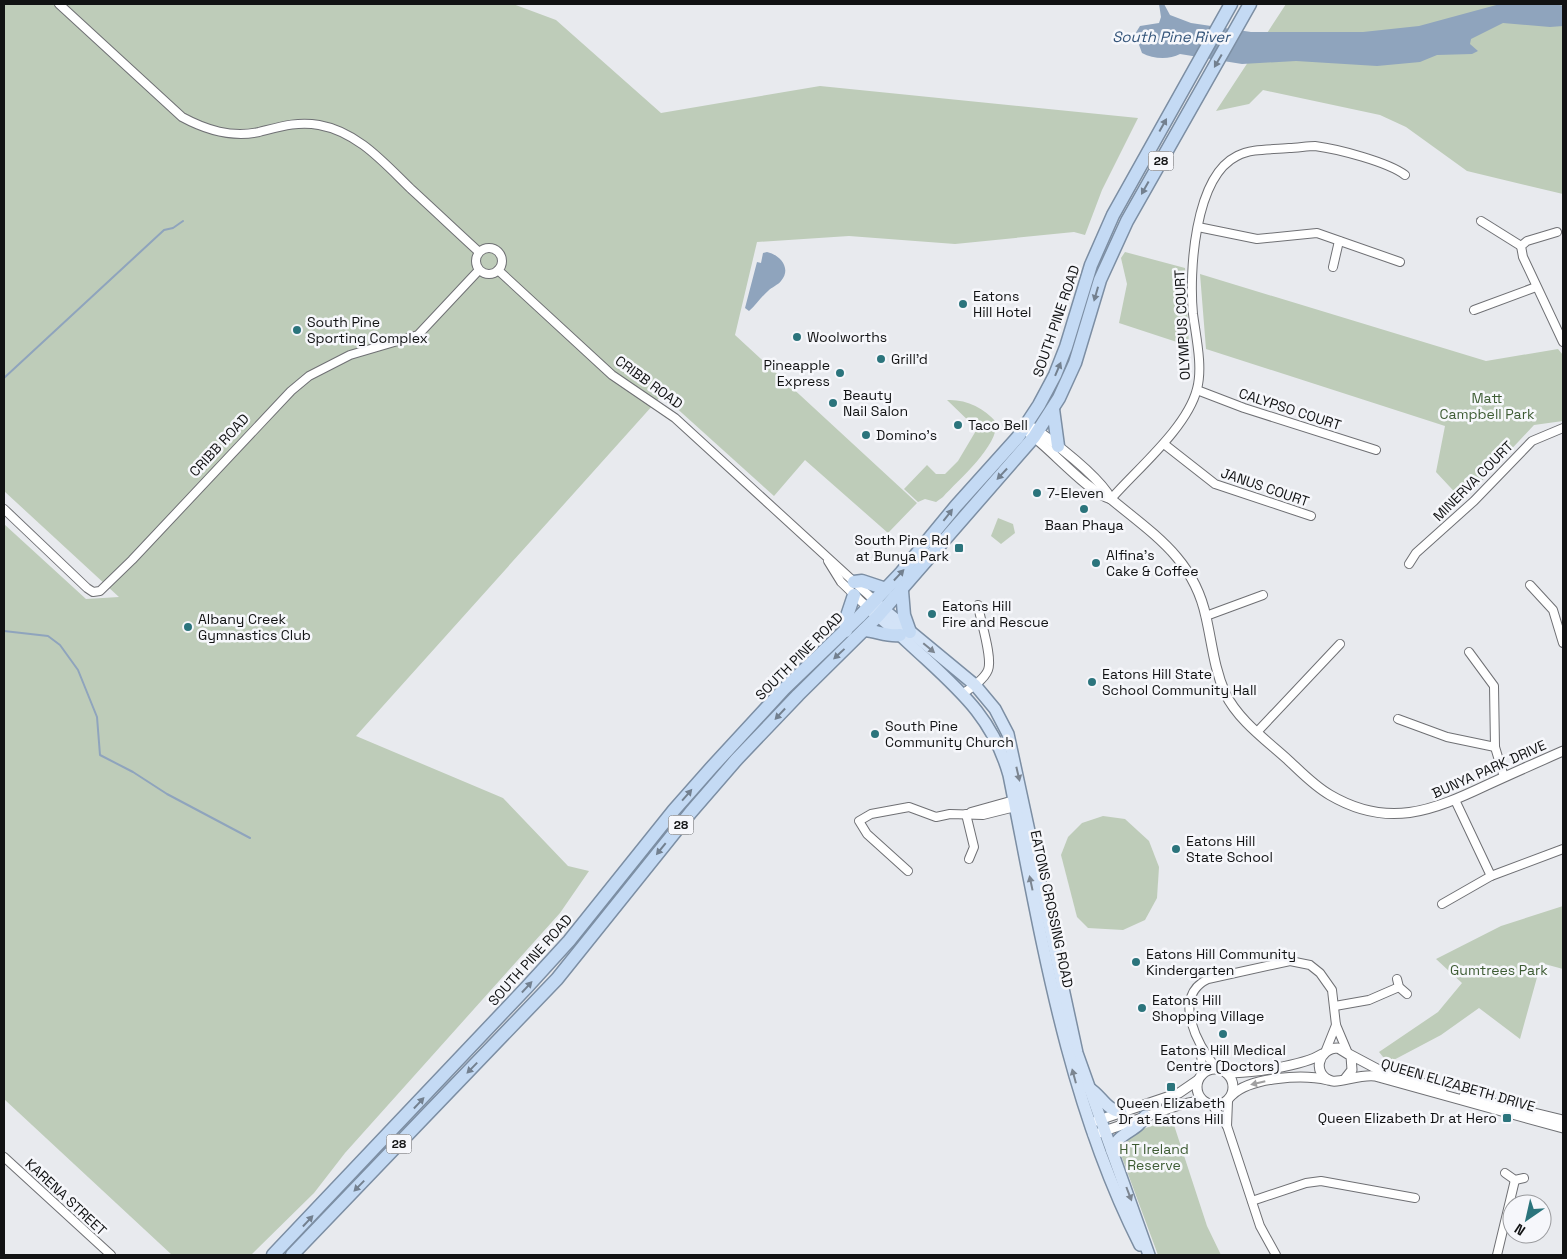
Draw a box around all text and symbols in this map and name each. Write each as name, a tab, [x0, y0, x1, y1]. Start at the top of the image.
water label: South Pine River	[1112, 27, 1231, 46]
one-way arrow	[1213, 55, 1222, 68]
one-way arrow	[1159, 118, 1168, 131]
road number: 28	[1148, 152, 1174, 170]
one-way arrow	[1141, 181, 1149, 196]
street label: SOUTH PINE ROAD	[1028, 263, 1084, 379]
street label: OLYMPUS COURT	[1170, 269, 1194, 381]
place label: Eatons Hill Hotel	[973, 287, 1032, 321]
one-way arrow	[1092, 287, 1100, 302]
marker: Eatons Hill Hotel	[957, 298, 969, 310]
place label: South Pine Sporting Complex	[307, 313, 428, 347]
marker: South Pine Sporting Complex	[291, 324, 303, 336]
place label: Woolworths	[807, 328, 887, 346]
marker: Woolworths	[791, 331, 803, 343]
place label: Grill'd	[891, 350, 928, 368]
street label: CRIBB ROAD	[612, 351, 686, 413]
marker: Grill'd	[875, 353, 887, 365]
place label: Pineapple Express	[763, 356, 830, 390]
one-way arrow	[1054, 362, 1062, 376]
marker: Pineapple Express	[834, 367, 846, 379]
street label: CALYPSO COURT	[1236, 384, 1344, 434]
place label: Beauty Nail Salon	[843, 386, 908, 420]
park label: Matt Campbell Park	[1440, 389, 1535, 423]
marker: Beauty Nail Salon	[827, 397, 839, 409]
street label: CRIBB ROAD	[185, 410, 253, 480]
place label: Taco Bell	[968, 416, 1028, 434]
marker: Taco Bell	[952, 419, 964, 431]
place label: Domino's	[876, 426, 937, 444]
marker: Domino's	[860, 429, 872, 441]
street label: MINERVA COURT	[1429, 437, 1517, 525]
street label: JANUS COURT	[1219, 463, 1311, 511]
one-way arrow	[996, 468, 1008, 480]
place label: 7-Eleven	[1047, 484, 1104, 502]
marker: 7-Eleven	[1031, 487, 1043, 499]
marker: Baan Phaya	[1078, 503, 1090, 515]
one-way arrow	[943, 509, 954, 522]
place label: Baan Phaya	[1044, 516, 1124, 534]
place label: South Pine Rd at Bunya Park	[854, 531, 949, 565]
marker: South Pine Rd at Bunya Park	[953, 542, 965, 554]
place label: Alfina's Cake & Coffee	[1106, 546, 1198, 580]
marker: Alfina's Cake & Coffee	[1090, 557, 1102, 569]
one-way arrow	[893, 570, 905, 582]
place label: Eatons Hill Fire and Rescue	[942, 597, 1049, 631]
street label: SOUTH PINE ROAD	[751, 608, 847, 704]
marker: Eatons Hill Fire and Rescue	[926, 608, 938, 620]
place label: Albany Creek Gymnastics Club	[198, 610, 311, 644]
marker: Albany Creek Gymnastics Club	[182, 621, 194, 633]
one-way arrow	[922, 642, 935, 653]
one-way arrow	[833, 648, 845, 660]
place label: Eatons Hill State School Community Hall	[1102, 665, 1257, 699]
marker: Eatons Hill State School Community Hall	[1086, 676, 1098, 688]
one-way arrow	[774, 707, 786, 719]
place label: South Pine Community Church	[885, 717, 1014, 751]
marker: South Pine Community Church	[869, 728, 881, 740]
street label: BUNYA PARK DRIVE	[1429, 736, 1549, 802]
one-way arrow	[1014, 767, 1022, 782]
one-way arrow	[682, 789, 693, 802]
road number: 28	[668, 816, 694, 834]
street label: EATONS CROSSING ROAD	[1027, 829, 1077, 989]
place label: Eatons Hill State School	[1186, 832, 1273, 866]
one-way arrow	[655, 842, 666, 855]
marker: Eatons Hill State School	[1170, 843, 1182, 855]
one-way arrow	[1027, 875, 1035, 891]
street label: SOUTH PINE ROAD	[484, 910, 576, 1010]
place label: Eatons Hill Community Kindergarten	[1146, 945, 1296, 979]
marker: Eatons Hill Community Kindergarten	[1130, 956, 1142, 968]
park label: Gumtrees Park	[1450, 961, 1548, 979]
one-way arrow	[522, 981, 533, 993]
place label: Eatons Hill Shopping Village	[1152, 991, 1264, 1025]
marker: Eatons Hill Shopping Village	[1136, 1002, 1148, 1014]
marker: Eatons Hill Medical Centre (Doctors)	[1217, 1028, 1229, 1040]
place label: Eatons Hill Medical Centre (Doctors)	[1160, 1041, 1286, 1075]
street label: QUEEN ELIZABETH DRIVE	[1379, 1054, 1537, 1116]
one-way arrow	[466, 1062, 478, 1074]
one-way arrow	[1069, 1069, 1077, 1084]
one-way arrow	[1250, 1079, 1265, 1087]
marker: Queen Elizabeth Dr at Eatons Hill	[1165, 1081, 1177, 1093]
place label: Queen Elizabeth Dr at Eatons Hill	[1117, 1094, 1225, 1128]
one-way arrow	[413, 1097, 425, 1109]
place label: Queen Elizabeth Dr at Hero	[1318, 1109, 1497, 1127]
marker: Queen Elizabeth Dr at Hero	[1501, 1112, 1513, 1124]
road number: 28	[386, 1134, 412, 1154]
park label: H T Ireland Reserve	[1119, 1140, 1189, 1174]
street label: KARENA STREET	[22, 1155, 110, 1239]
one-way arrow	[353, 1179, 365, 1191]
one-way arrow	[1126, 1186, 1133, 1201]
north arrow	[1502, 1194, 1552, 1244]
one-way arrow	[302, 1215, 314, 1227]
text: N	[1511, 1220, 1529, 1240]

